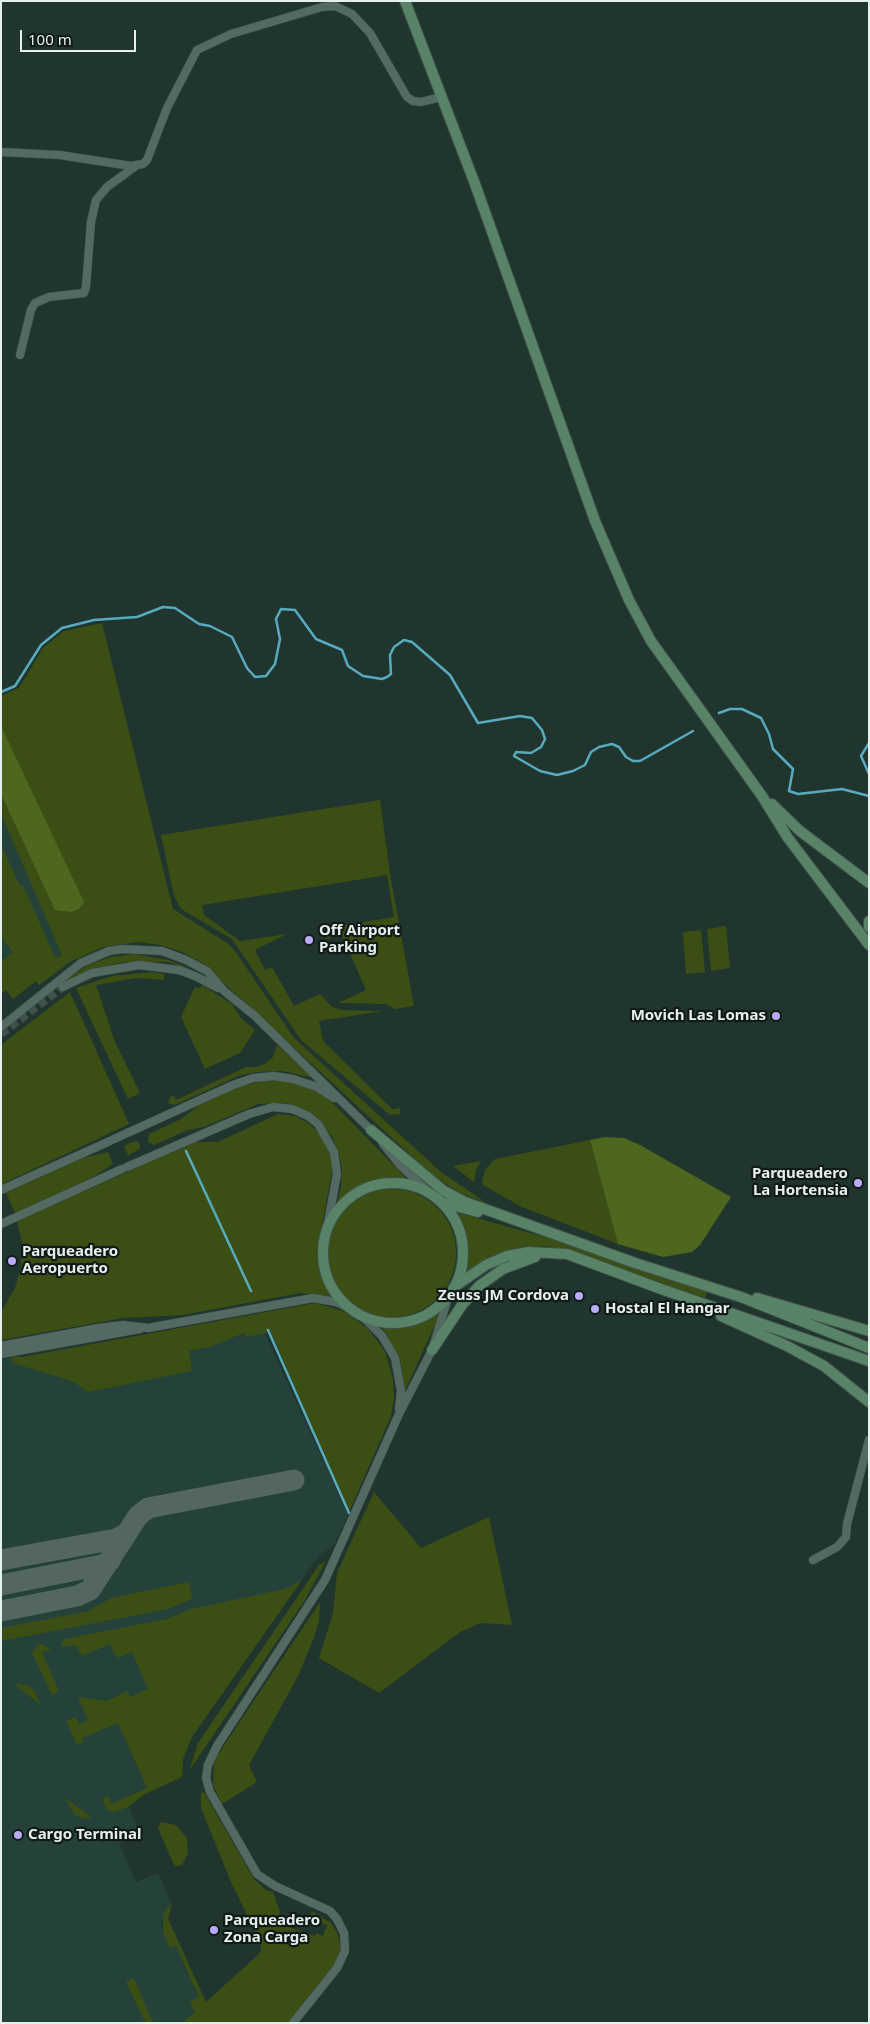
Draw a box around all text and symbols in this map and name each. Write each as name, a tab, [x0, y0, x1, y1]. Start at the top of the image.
scale bar	[22, 20, 139, 52]
text: 100 m	[28, 29, 72, 49]
place label: Off Airport Parking	[319, 922, 400, 957]
marker: Off Airport Parking	[303, 934, 315, 946]
place label: Movich Las Lomas	[631, 1007, 766, 1025]
marker: Movich Las Lomas	[770, 1010, 782, 1022]
place label: Parqueadero La Hortensia	[752, 1165, 848, 1200]
marker: Parqueadero La Hortensia	[852, 1177, 864, 1189]
place label: Parqueadero Aeropuerto	[22, 1243, 118, 1278]
marker: Parqueadero Aeropuerto	[6, 1255, 18, 1267]
place label: Zeuss JM Cordova	[438, 1287, 569, 1305]
marker: Zeuss JM Cordova	[573, 1290, 585, 1302]
place label: Hostal El Hangar	[605, 1300, 729, 1318]
marker: Hostal El Hangar	[589, 1303, 601, 1315]
place label: Cargo Terminal	[28, 1826, 142, 1844]
marker: Cargo Terminal	[12, 1829, 24, 1841]
place label: Parqueadero Zona Carga	[224, 1912, 320, 1947]
marker: Parqueadero Zona Carga	[208, 1924, 220, 1936]

